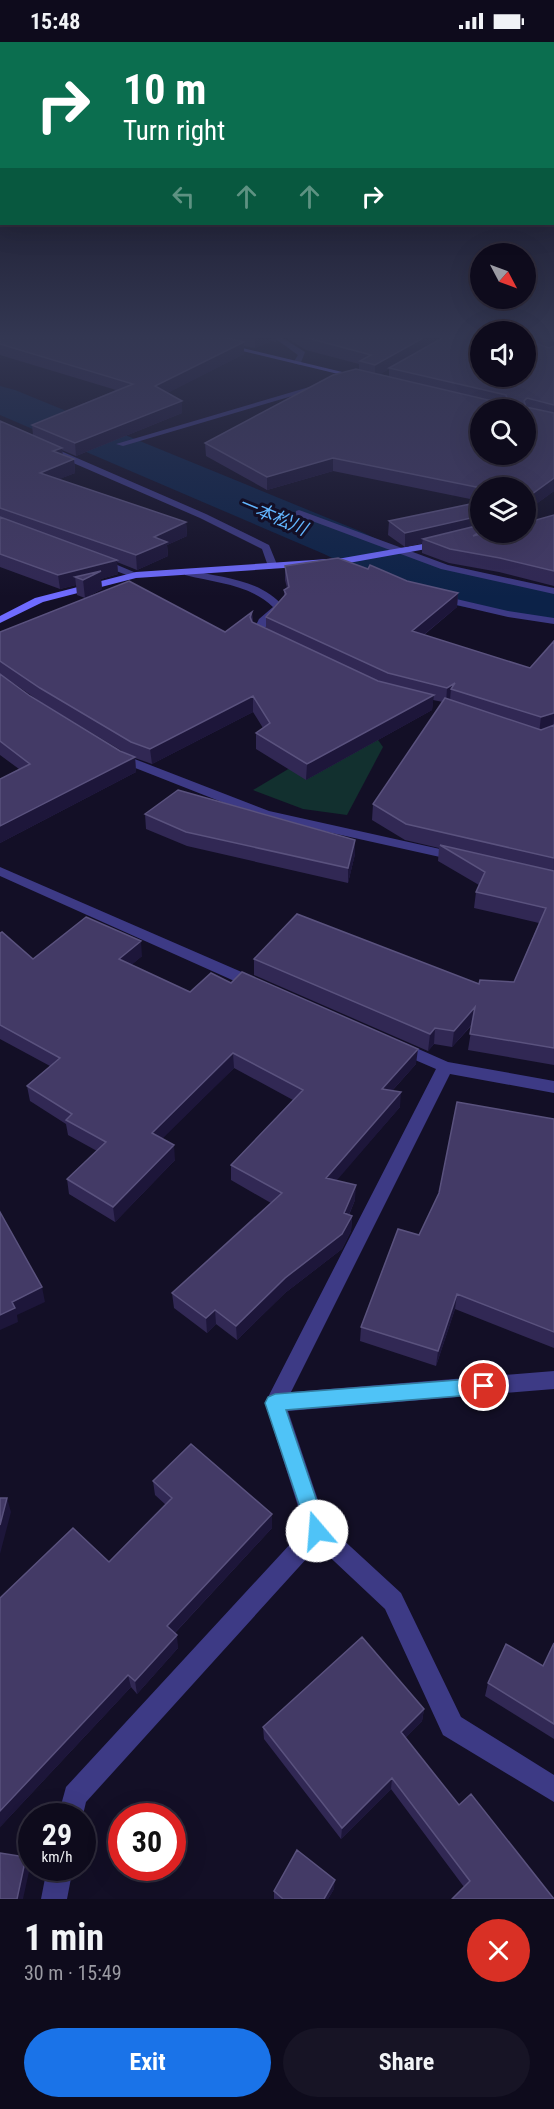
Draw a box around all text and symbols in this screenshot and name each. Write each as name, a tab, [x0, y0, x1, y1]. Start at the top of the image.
text: 15:48	[30, 9, 81, 34]
text: 10 m	[123, 65, 206, 114]
icon: right	[24, 66, 102, 144]
text: Turn right	[123, 115, 225, 147]
icon: left	[167, 180, 200, 213]
icon: ahead	[230, 180, 263, 213]
icon: ahead	[293, 180, 326, 213]
icon: right	[356, 180, 389, 213]
north arrow	[470, 243, 536, 309]
map controls	[470, 243, 536, 543]
button: sound	[470, 321, 536, 387]
button: search	[470, 399, 536, 465]
button: layers	[470, 477, 536, 543]
water label: 一本松川	[236, 492, 312, 540]
pin	[458, 1360, 509, 1411]
icon: arrive	[467, 1369, 500, 1402]
position arrow	[285, 1499, 349, 1563]
speed limit sign: 30	[108, 1803, 186, 1881]
text: 29	[42, 1817, 72, 1852]
text: km/h	[42, 1848, 72, 1866]
text: 1 min	[24, 1917, 104, 1959]
button: close	[467, 1919, 530, 1982]
text: 30 m · 15:49	[24, 1961, 122, 1985]
button: Exit	[24, 2028, 271, 2097]
button: Share	[283, 2028, 530, 2097]

